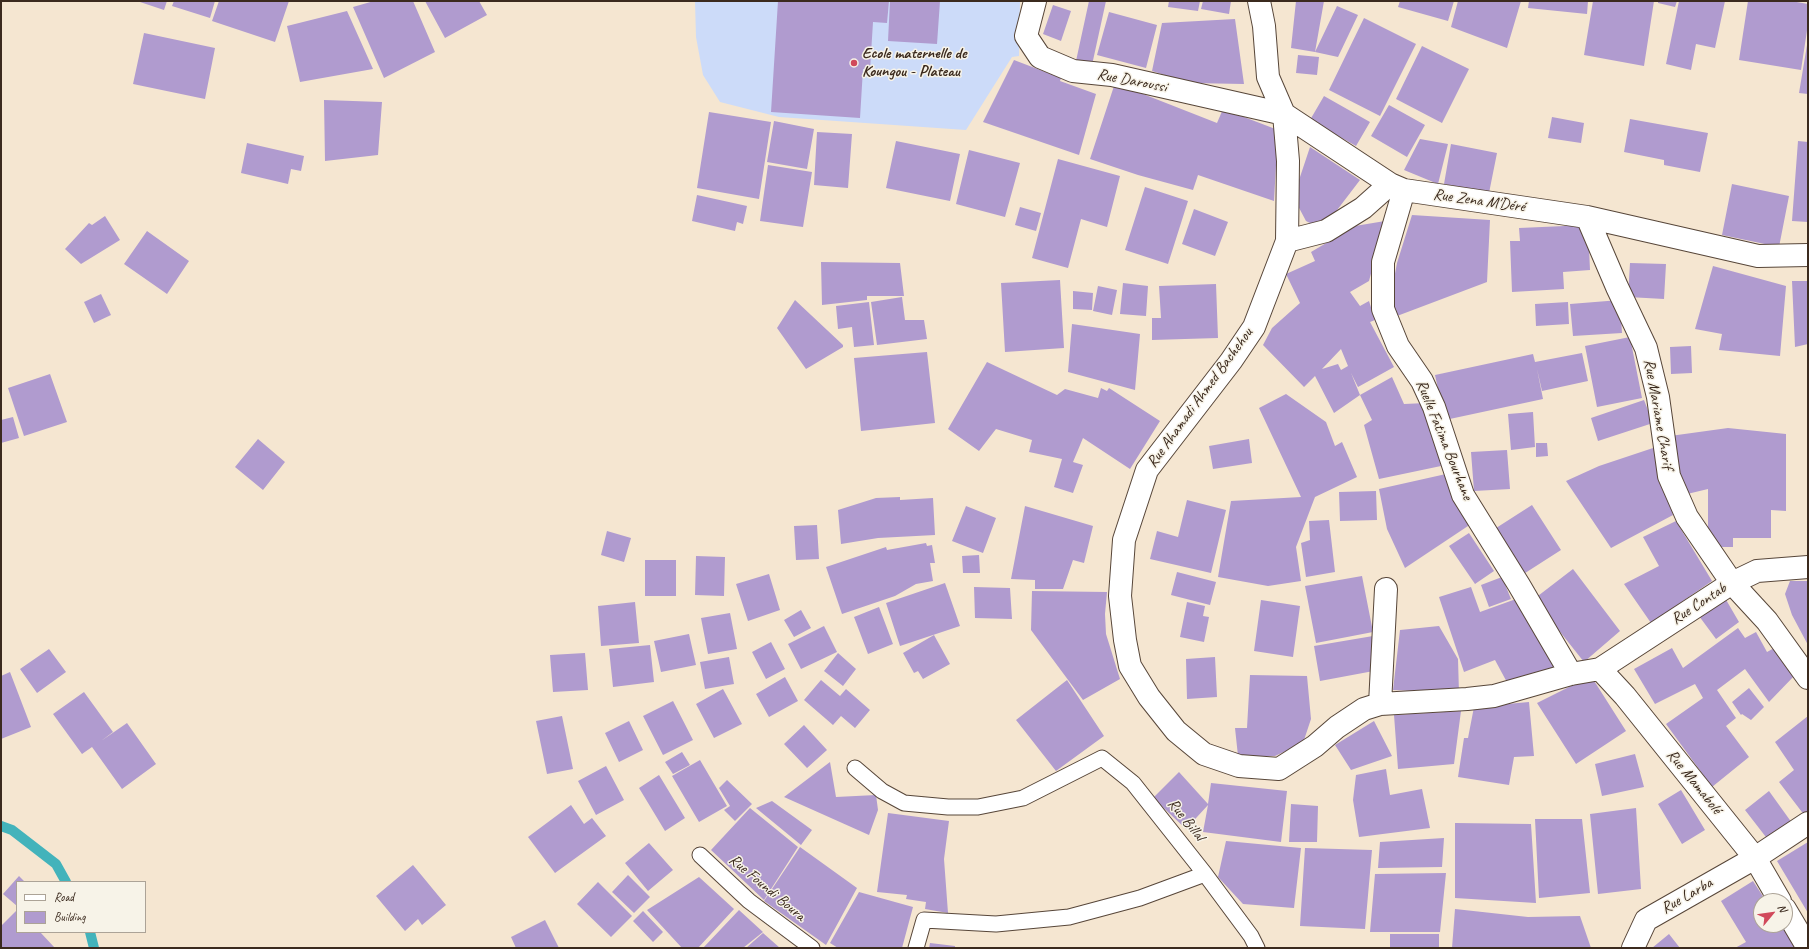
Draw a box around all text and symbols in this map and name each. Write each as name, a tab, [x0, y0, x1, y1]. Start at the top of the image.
place label: Ecole maternelle de Koungou - Plateau	[862, 44, 966, 82]
marker: Ecole maternelle de Koungou - Plateau	[849, 58, 859, 68]
street label: Rue Daroussi	[1096, 65, 1168, 97]
street label: Rue Zena M'Déré	[1432, 185, 1526, 217]
street label: Rue Ahamadi Ahmed Bachehou	[1143, 324, 1257, 472]
street label: Rue Mariame Charif	[1639, 358, 1677, 470]
street label: Ruelle Fatima Bourhane	[1411, 377, 1477, 503]
street label: Rue Contab	[1668, 579, 1730, 629]
street label: Rue Mamabolé	[1662, 746, 1726, 818]
street label: Rue Billal	[1163, 795, 1209, 845]
street label: Rue Foundi Boura	[725, 850, 809, 926]
street label: Rue Larba	[1658, 874, 1716, 918]
legend	[16, 881, 146, 933]
text: Road	[54, 889, 74, 905]
north arrow	[1753, 893, 1793, 933]
text: N	[1775, 901, 1790, 914]
text: Building	[54, 909, 86, 925]

